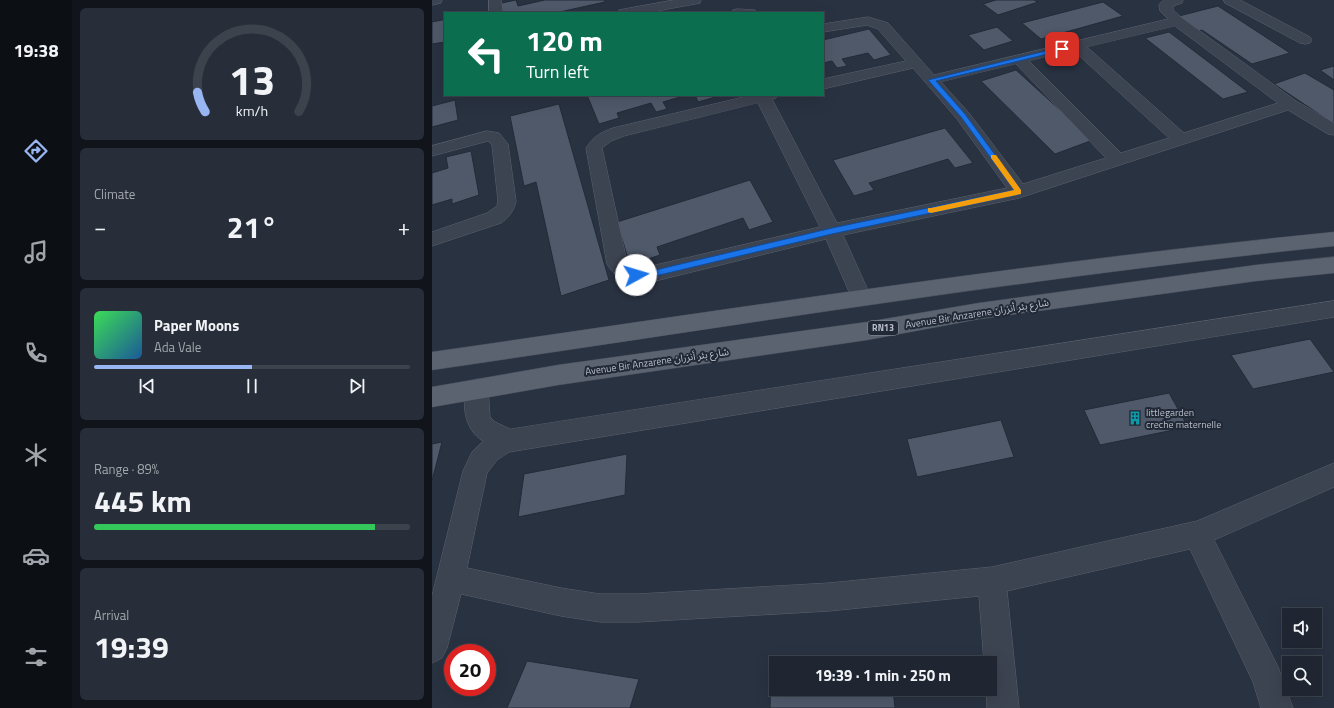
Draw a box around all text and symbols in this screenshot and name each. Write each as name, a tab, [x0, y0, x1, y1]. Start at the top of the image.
text: 120 m	[526, 19, 603, 62]
icon: left	[460, 28, 512, 80]
pin	[1045, 32, 1079, 66]
text: 19:38	[14, 37, 58, 64]
icon: arrive	[1051, 38, 1073, 60]
text: 13	[229, 48, 275, 111]
text: Turn left	[526, 58, 589, 85]
text: km/h	[236, 100, 268, 122]
icon: directions	[22, 137, 50, 165]
text: Climate	[94, 184, 135, 204]
text: 21°	[227, 204, 277, 250]
text: −	[94, 210, 106, 244]
text: +	[398, 210, 410, 244]
icon: music	[22, 238, 50, 266]
position arrow	[615, 254, 657, 296]
street label: Avenue Bir Anzarene شارع بئر أنزران	[904, 295, 1050, 332]
text: Paper Moons	[154, 314, 239, 337]
road number: RN13	[868, 321, 898, 335]
text: Ada Vale	[154, 337, 201, 357]
icon: phone	[22, 339, 50, 367]
street label: Avenue Bir Anzarene شارع بئر أنزران	[584, 344, 730, 379]
icon: previous	[136, 375, 158, 397]
icon: pause	[241, 375, 263, 397]
icon: next	[346, 375, 368, 397]
place label: littlegarden creche maternelle	[1146, 405, 1221, 432]
building icon: littlegarden creche maternelle	[1127, 410, 1143, 426]
icon: climate	[22, 441, 50, 469]
text: Range · 89%	[94, 459, 159, 479]
text: 445 km	[94, 478, 192, 524]
icon: car	[22, 542, 50, 570]
text: Arrival	[94, 605, 129, 625]
map controls	[1282, 608, 1322, 696]
button: sound	[1282, 608, 1322, 648]
text: 19:39	[94, 624, 169, 670]
icon: filters	[22, 643, 50, 671]
speed limit sign: 20	[444, 644, 496, 696]
button: search	[1282, 656, 1322, 696]
text: 19:39 · 1 min · 250 m	[815, 664, 951, 687]

